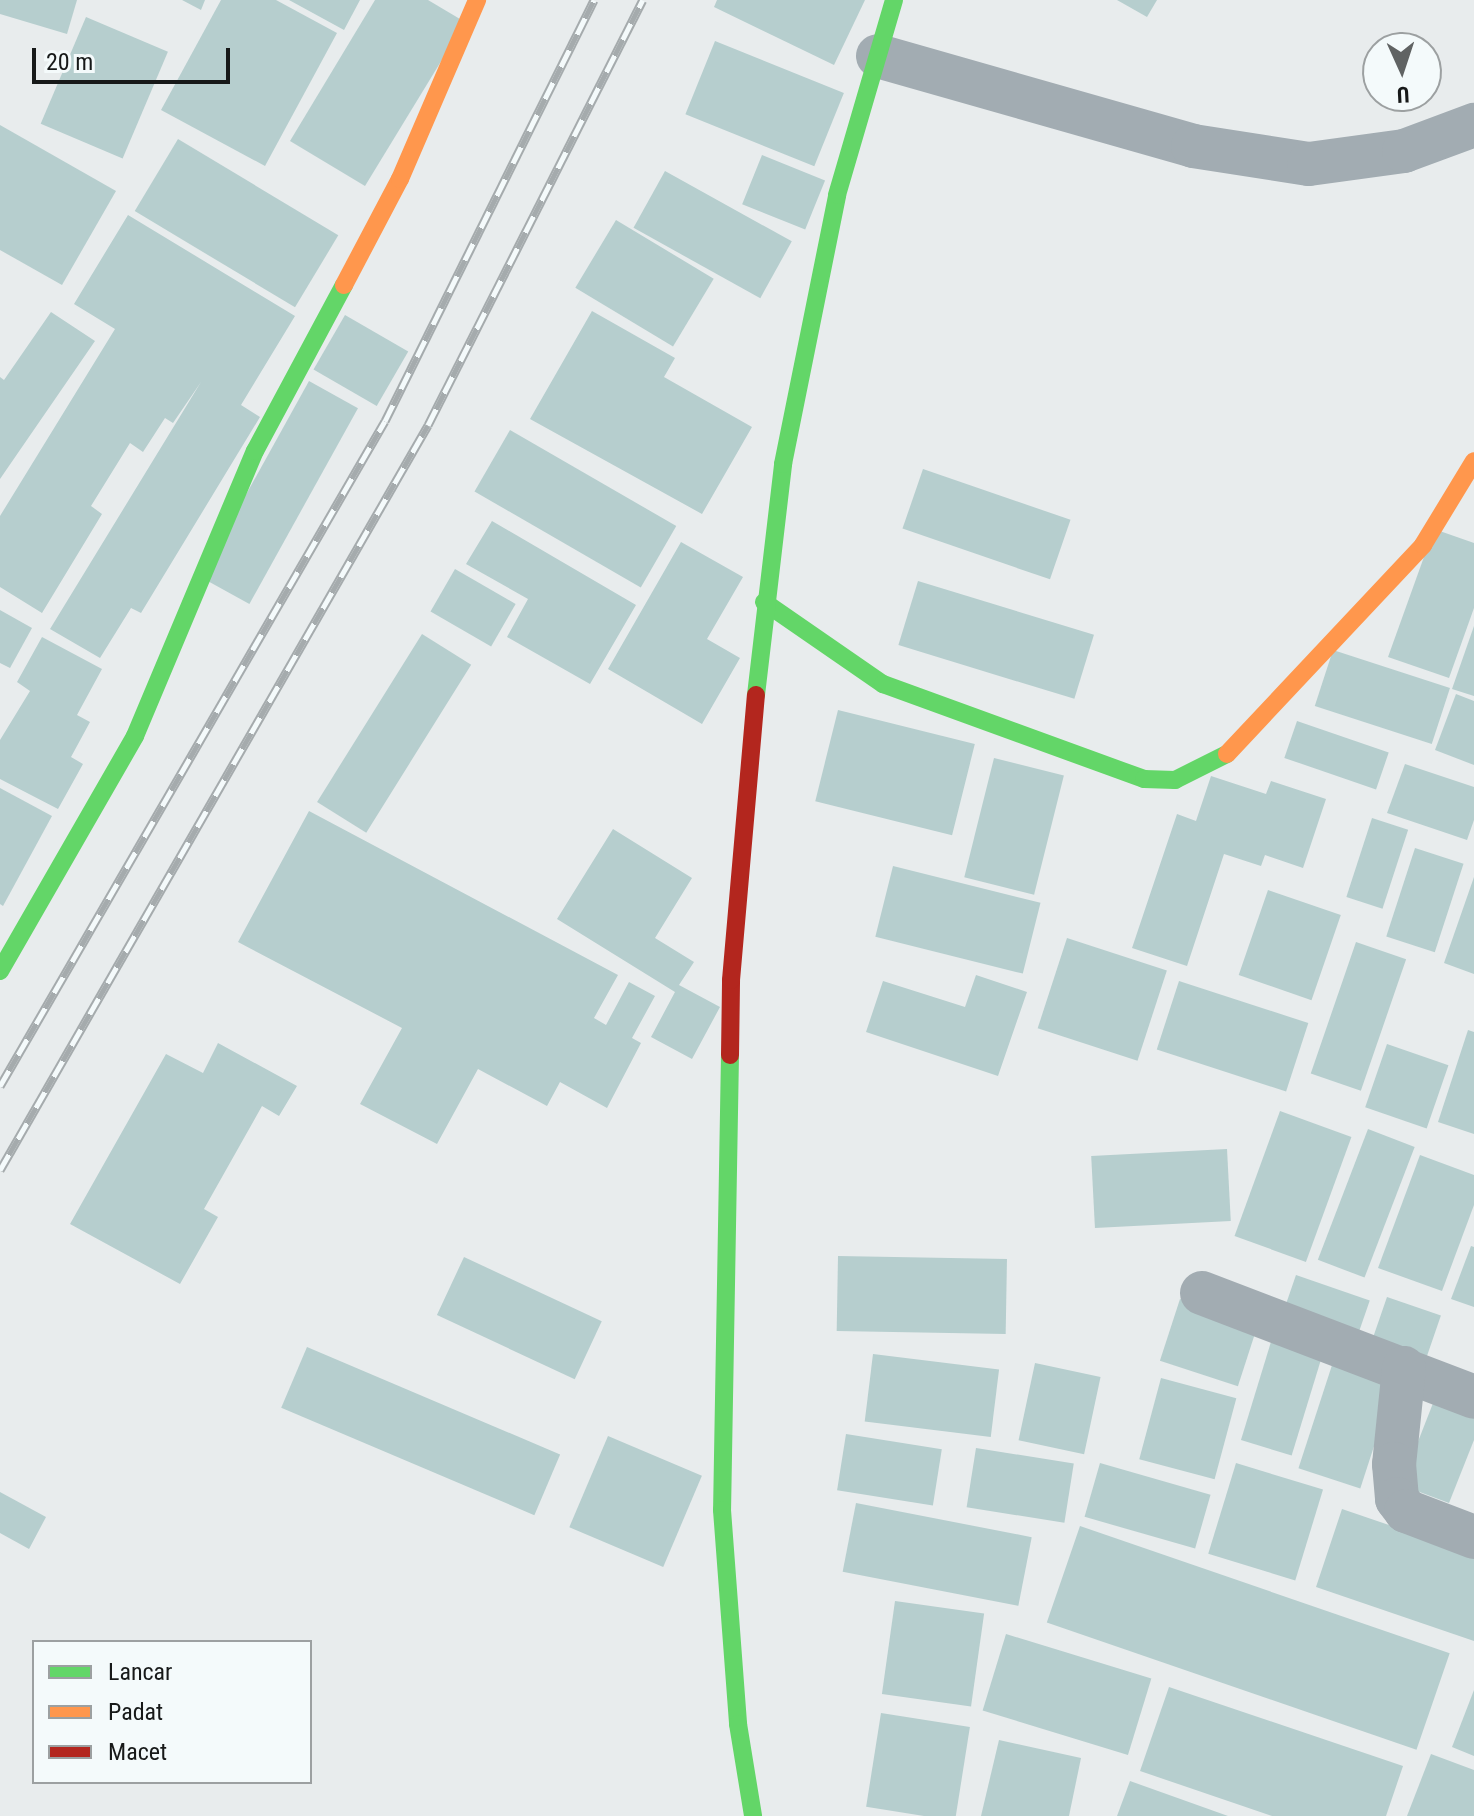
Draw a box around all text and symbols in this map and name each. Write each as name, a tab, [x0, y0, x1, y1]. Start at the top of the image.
scale bar	[36, 32, 234, 82]
north arrow	[1362, 32, 1442, 112]
text: 20 m	[46, 48, 93, 76]
text: U	[1396, 82, 1410, 107]
legend	[32, 1640, 312, 1784]
text: Lancar	[108, 1658, 172, 1686]
text: Padat	[108, 1698, 163, 1726]
text: Macet	[108, 1738, 167, 1766]

